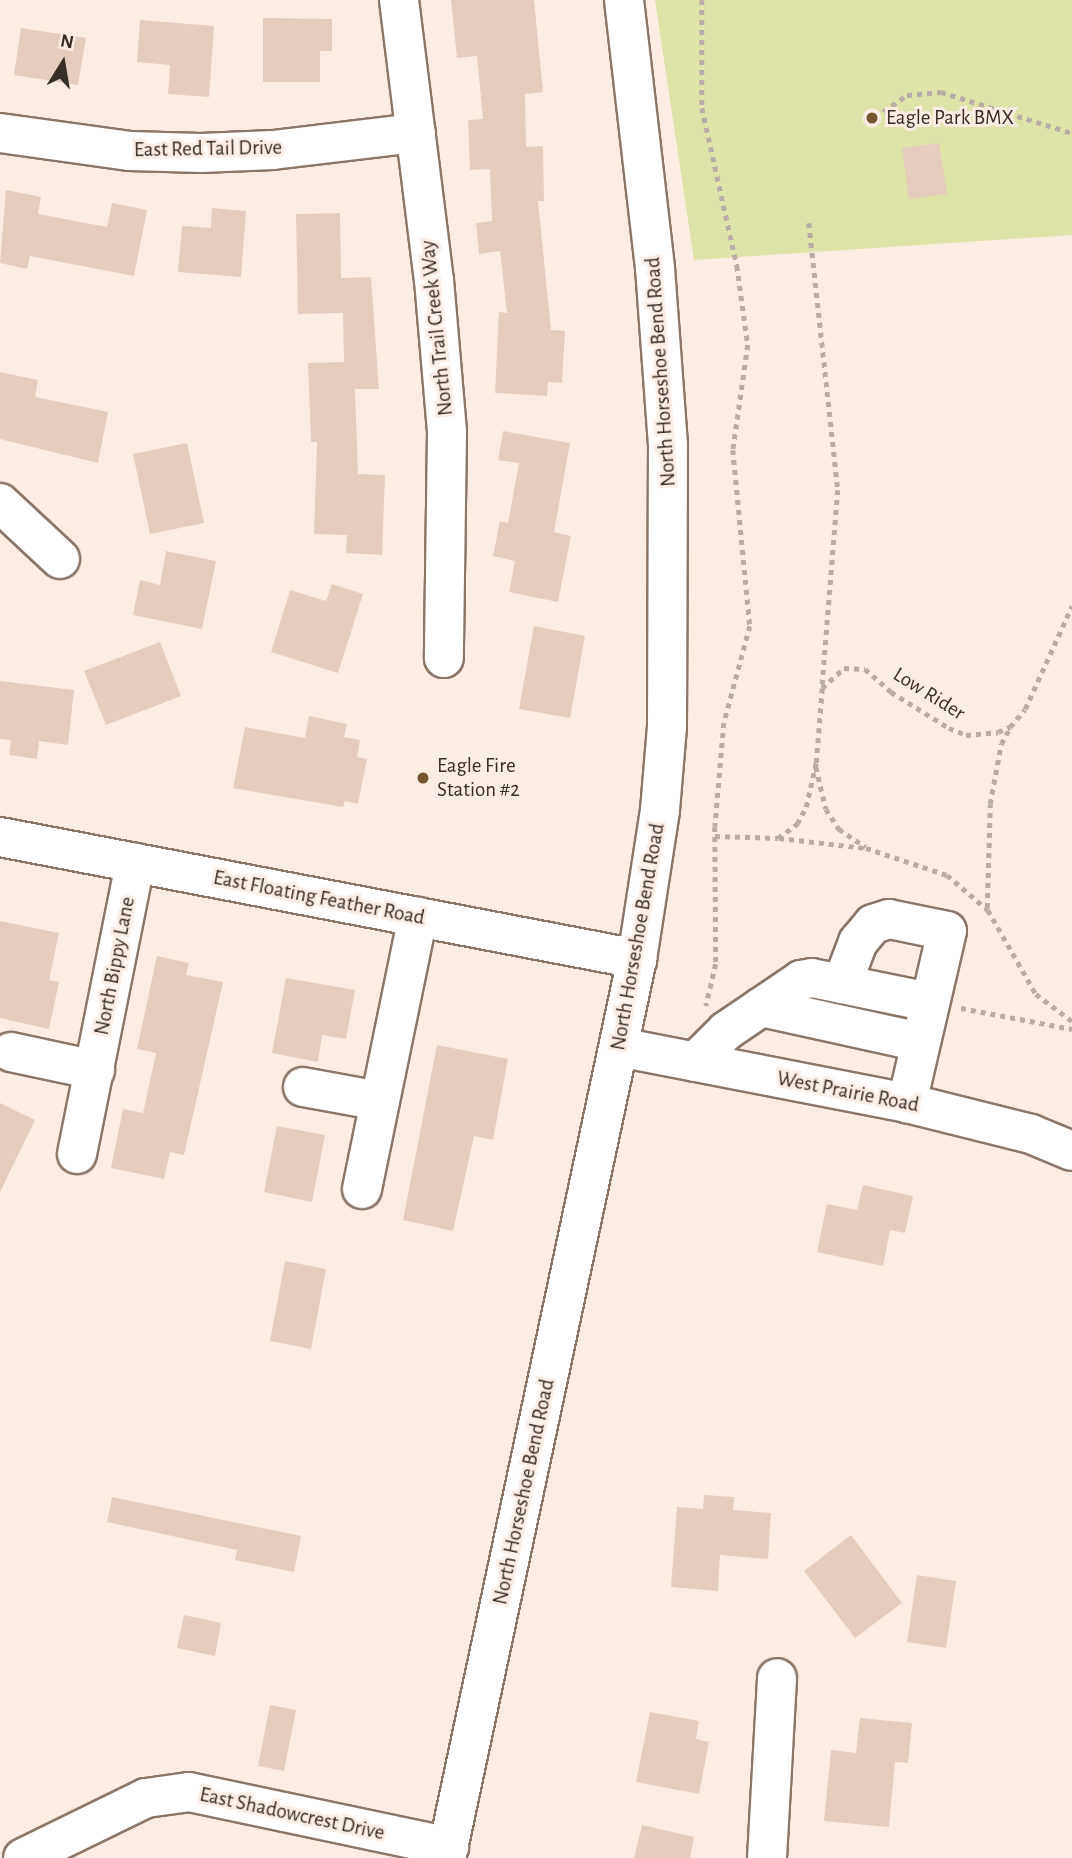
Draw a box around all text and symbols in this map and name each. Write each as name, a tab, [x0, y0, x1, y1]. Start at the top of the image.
north arrow	[28, 28, 98, 98]
text: N	[59, 31, 75, 52]
place label: Eagle Park BMX	[886, 105, 1014, 131]
marker: Eagle Park BMX	[864, 110, 880, 126]
street label: East Red Tail Drive	[134, 135, 282, 163]
street label: North Trail Creek Way	[415, 239, 459, 417]
street label: North Horseshoe Bend Road	[640, 256, 682, 488]
street label: Low Rider	[888, 662, 970, 726]
place label: Eagle Fire Station #2	[437, 753, 520, 803]
marker: Eagle Fire Station #2	[415, 770, 431, 786]
street label: North Horseshoe Bend Road	[606, 822, 670, 1052]
street label: East Floating Feather Road	[211, 865, 427, 931]
street label: North Bippy Lane	[89, 895, 141, 1037]
street label: West Prairie Road	[775, 1066, 921, 1118]
street label: North Horseshoe Bend Road	[488, 1377, 560, 1607]
street label: East Shadowcrest Drive	[197, 1782, 387, 1846]

